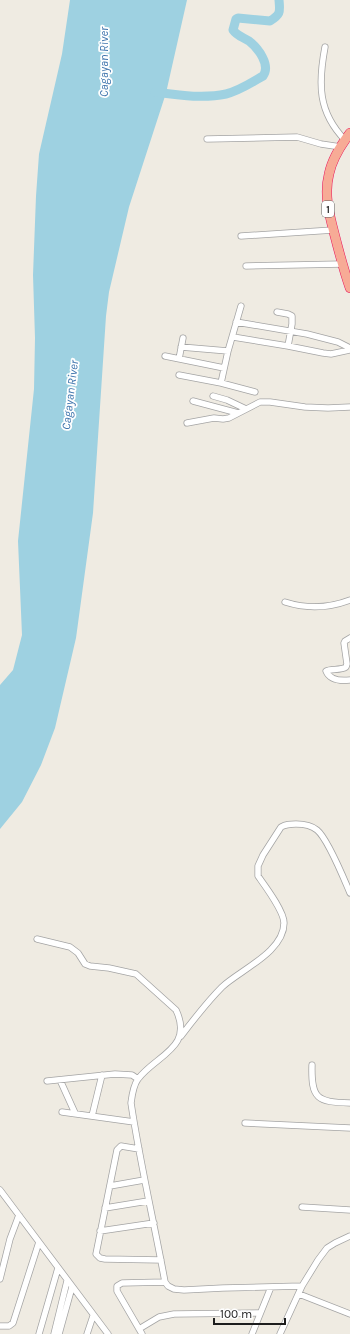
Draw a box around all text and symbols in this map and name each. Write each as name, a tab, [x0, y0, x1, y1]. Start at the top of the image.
water label: Cagayan River	[97, 26, 111, 97]
road number: 1	[322, 201, 334, 217]
water label: Cagayan River	[59, 358, 81, 431]
scale bar	[214, 1300, 285, 1326]
text: 100 m	[220, 1307, 252, 1321]

